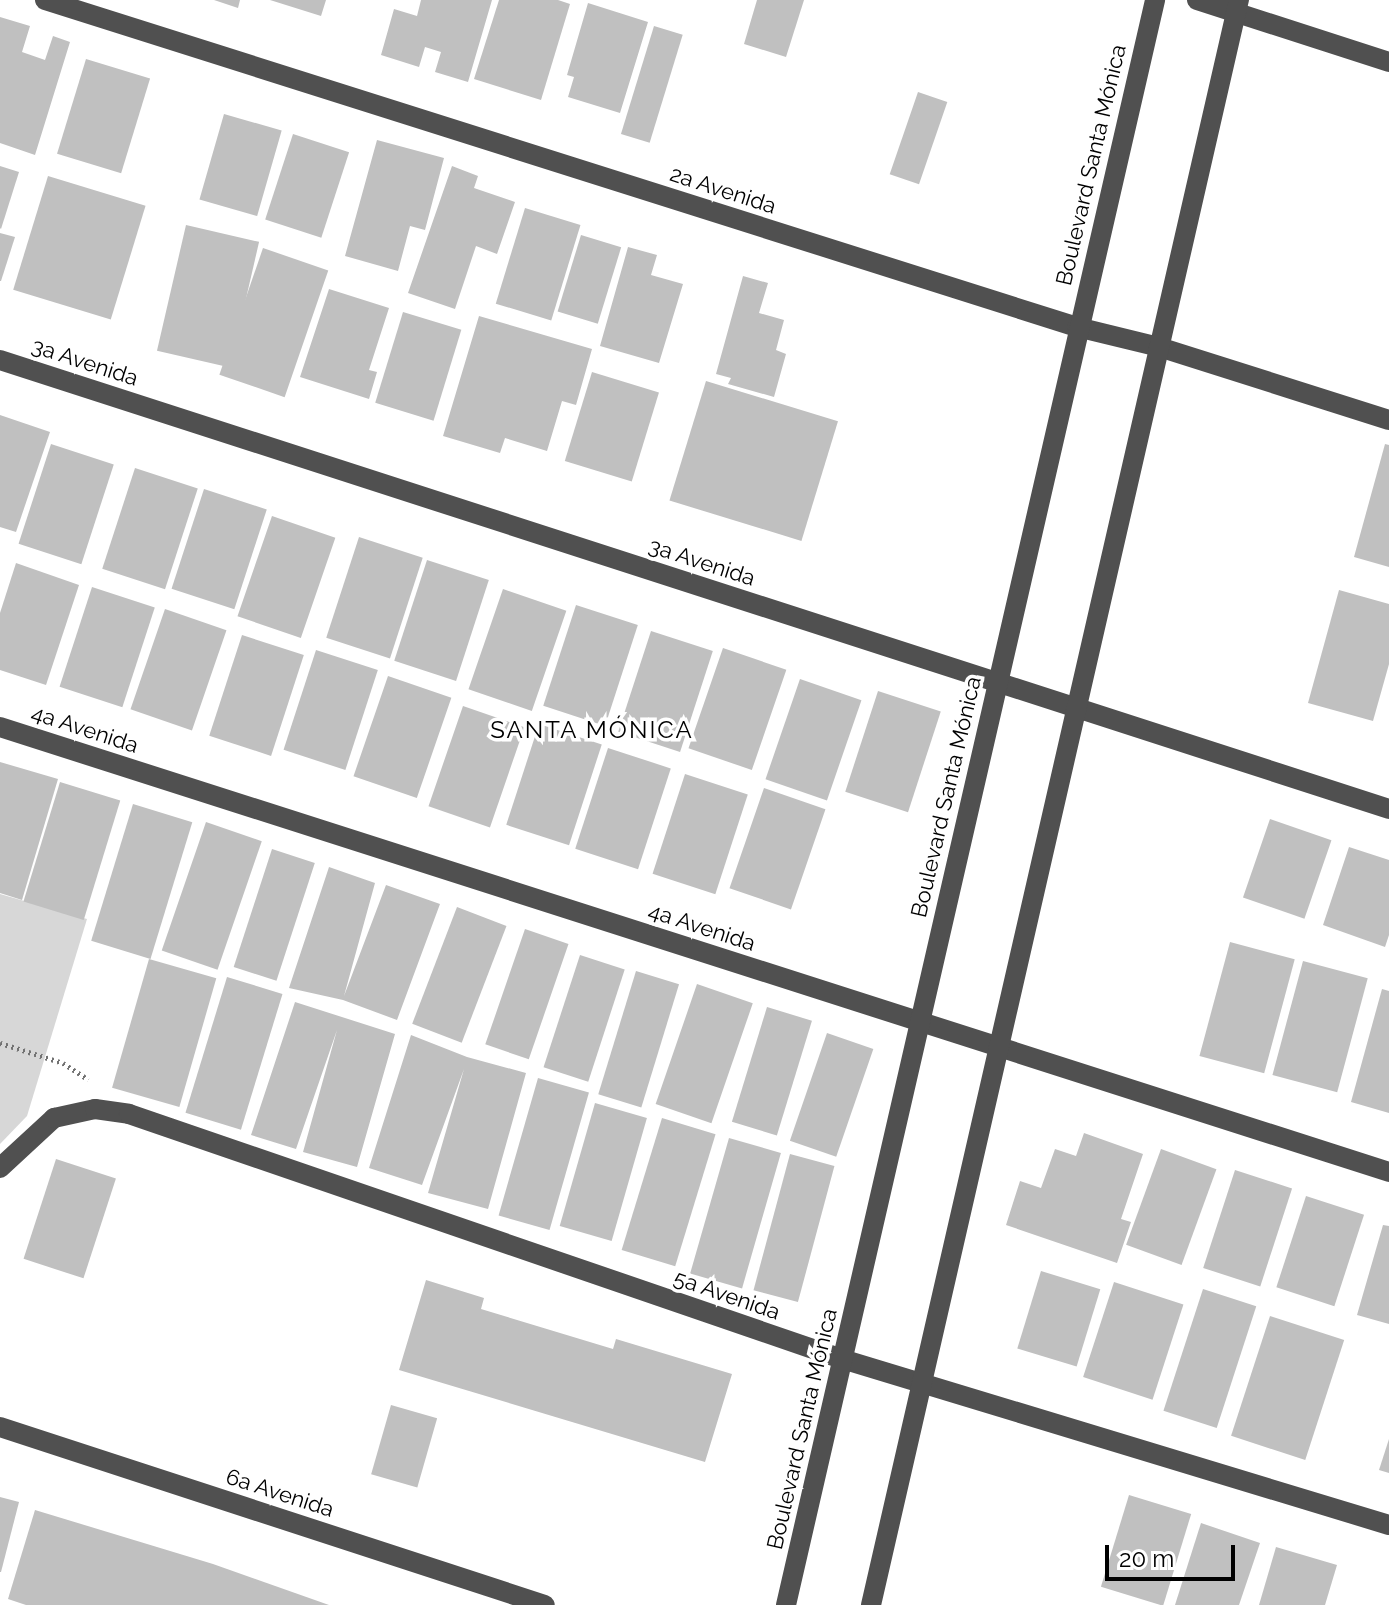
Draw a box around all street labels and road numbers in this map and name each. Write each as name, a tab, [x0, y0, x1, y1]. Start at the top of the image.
street label: Boulevard Santa Mónica	[1050, 42, 1132, 288]
street label: 2a Avenida	[666, 160, 780, 220]
street label: 3a Avenida	[28, 332, 142, 392]
street label: 3a Avenida	[645, 532, 759, 592]
street label: Boulevard Santa Mónica	[905, 674, 987, 920]
street label: 4a Avenida	[28, 699, 142, 759]
street label: 4a Avenida	[645, 897, 759, 957]
street label: 5a Avenida	[670, 1264, 784, 1326]
street label: Boulevard Santa Mónica	[761, 1306, 843, 1552]
street label: 6a Avenida	[222, 1463, 338, 1523]

